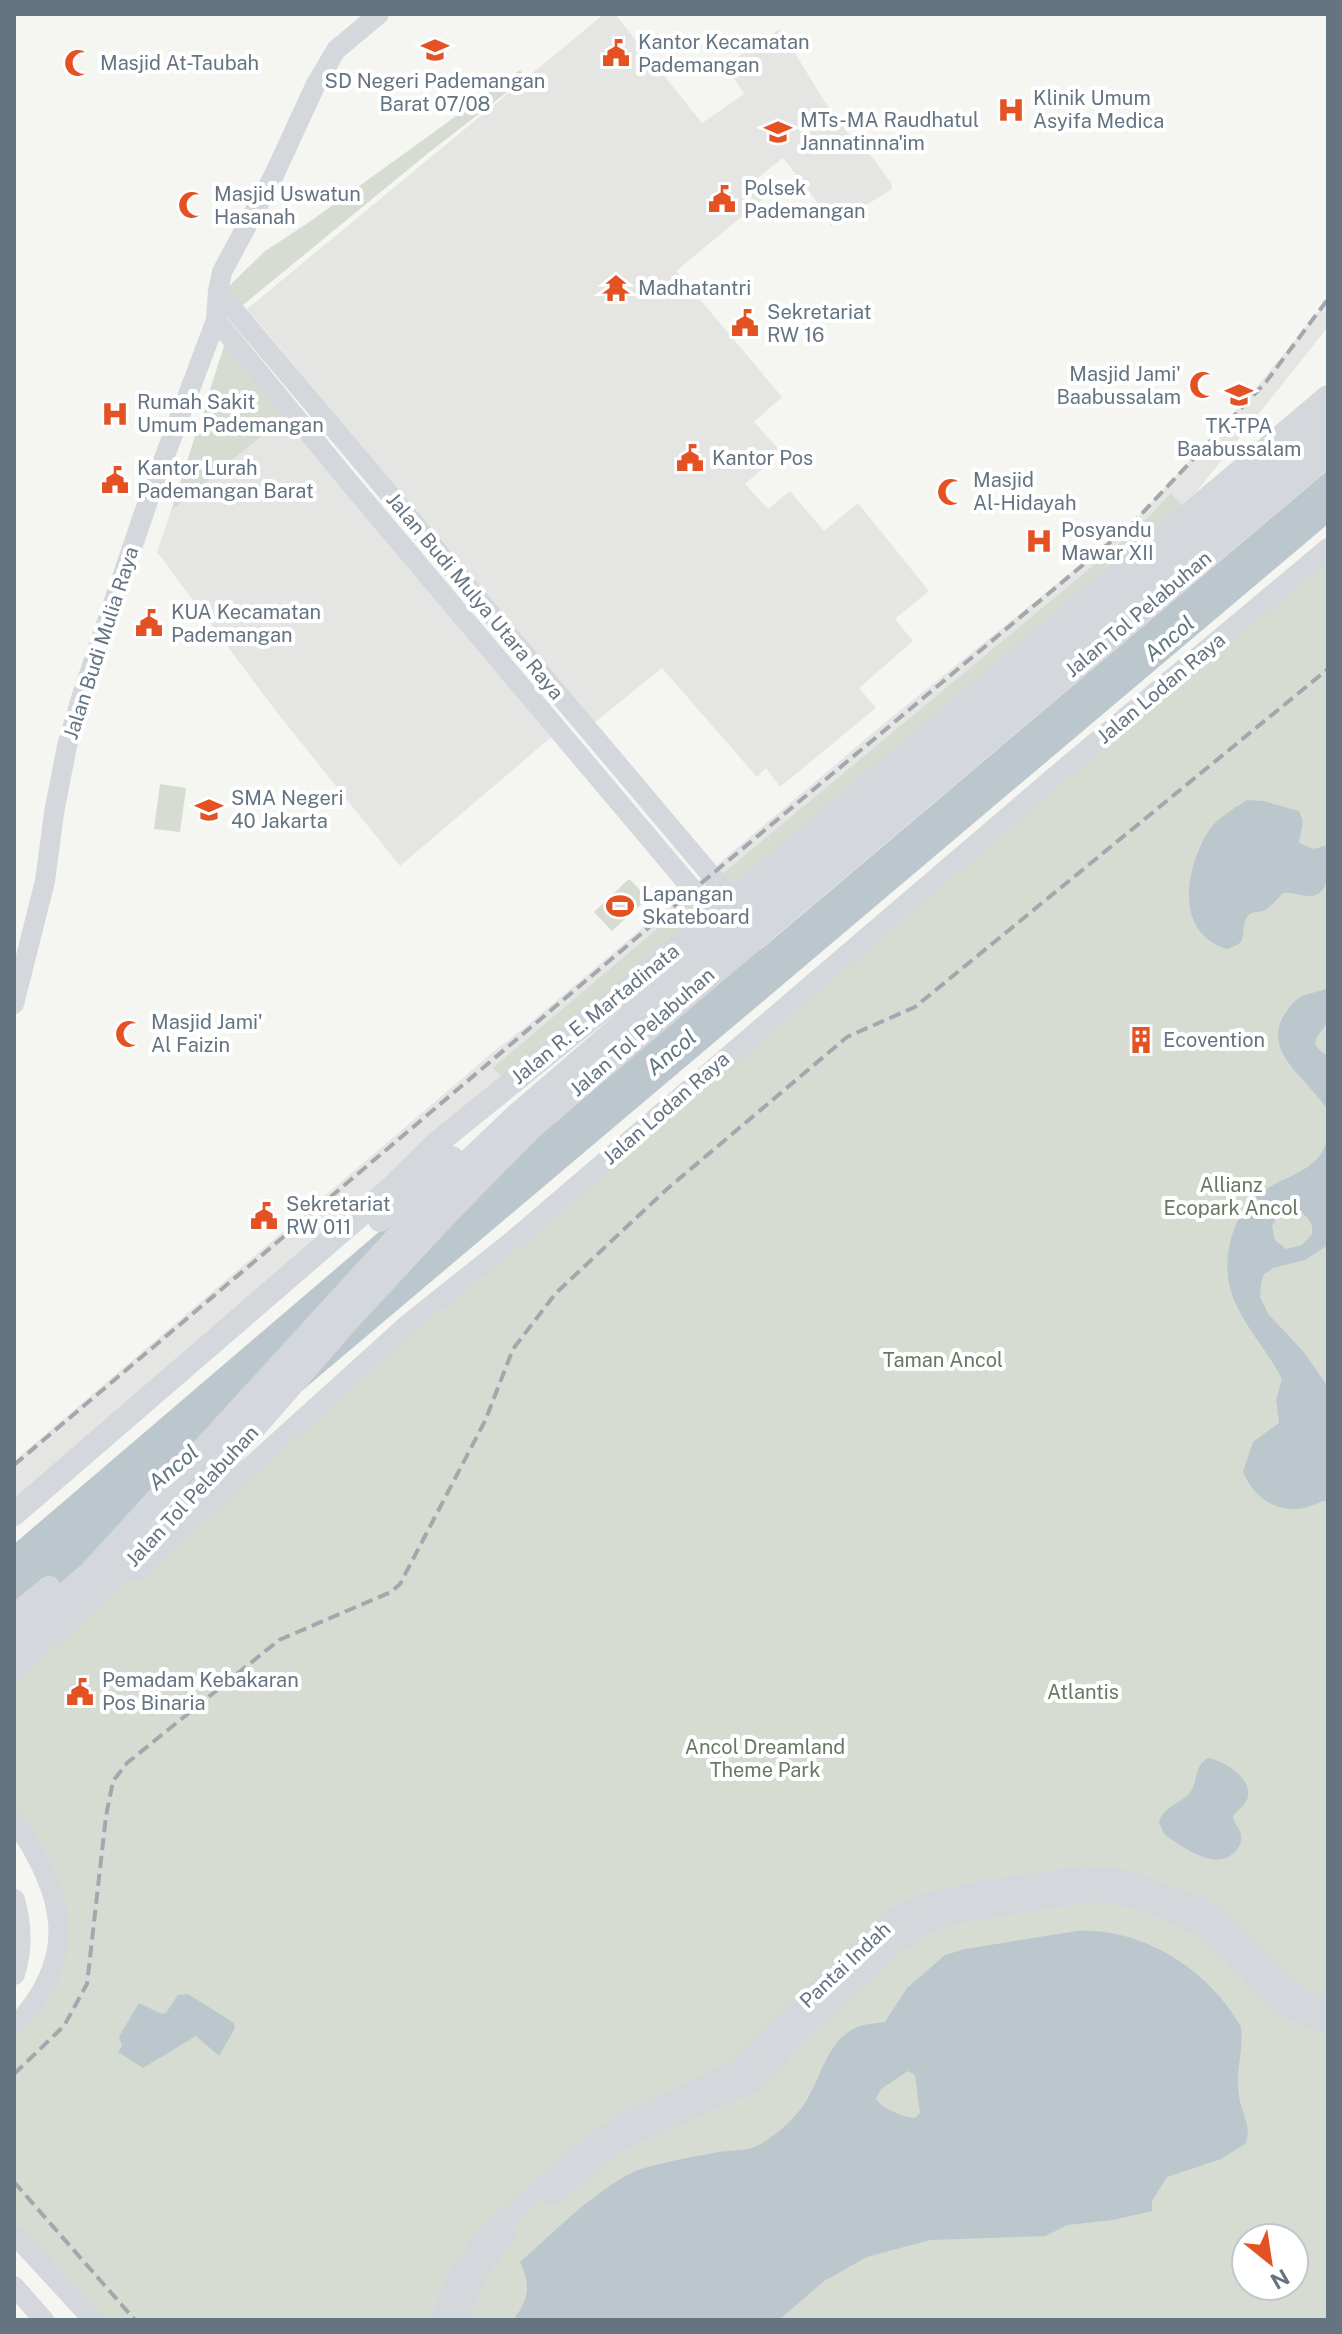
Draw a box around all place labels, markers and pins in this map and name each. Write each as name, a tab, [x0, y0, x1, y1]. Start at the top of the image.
place label: Kantor Kecamatan Pademangan	[638, 30, 810, 77]
school or university icon: SD Negeri Pademangan Barat 07/08	[420, 35, 450, 65]
public building icon: Kantor Kecamatan Pademangan	[601, 38, 631, 68]
mosque icon: Masjid At-Taubah	[63, 48, 93, 78]
place label: Masjid At-Taubah	[100, 51, 259, 75]
place label: SD Negeri Pademangan Barat 07/08	[325, 69, 545, 116]
place label: Klinik Umum Asyifa Medica	[1033, 86, 1164, 133]
hospital icon: Klinik Umum Asyifa Medica	[996, 95, 1026, 125]
place label: MTs-MA Raudhatul Jannatinna'im	[800, 108, 979, 155]
school or university icon: MTs-MA Raudhatul Jannatinna'im	[763, 117, 793, 147]
place label: Polsek Pademangan	[744, 176, 865, 223]
place label: Masjid Uswatun Hasanah	[214, 182, 361, 229]
public building icon: Polsek Pademangan	[707, 184, 737, 214]
mosque icon: Masjid Uswatun Hasanah	[177, 190, 207, 220]
temple icon: Madhatantri	[601, 273, 631, 303]
place label: Madhatantri	[638, 276, 751, 300]
place label: Sekretariat RW 16	[767, 300, 871, 347]
public building icon: Sekretariat RW 16	[730, 308, 760, 338]
place label: Masjid Jami' Baabussalam	[1056, 362, 1181, 409]
mosque icon: Masjid Jami' Baabussalam	[1188, 370, 1218, 400]
school or university icon: TK-TPA Baabussalam	[1224, 380, 1254, 410]
place label: Rumah Sakit Umum Pademangan	[137, 390, 324, 437]
hospital icon: Rumah Sakit Umum Pademangan	[100, 399, 130, 429]
place label: TK-TPA Baabussalam	[1177, 414, 1301, 461]
public building icon: Kantor Pos	[675, 443, 705, 473]
place label: Kantor Pos	[712, 446, 813, 470]
place label: Kantor Lurah Pademangan Barat	[137, 456, 314, 503]
public building icon: Kantor Lurah Pademangan Barat	[100, 465, 130, 495]
place label: Masjid Al-Hidayah	[973, 468, 1076, 515]
mosque icon: Masjid Al-Hidayah	[936, 477, 966, 507]
place label: Posyandu Mawar XII	[1061, 518, 1154, 565]
hospital icon: Posyandu Mawar XII	[1024, 526, 1054, 556]
place label: KUA Kecamatan Pademangan	[171, 600, 321, 647]
public building icon: KUA Kecamatan Pademangan	[134, 608, 164, 638]
place label: SMA Negeri 40 Jakarta	[231, 786, 344, 833]
school or university icon: SMA Negeri 40 Jakarta	[194, 795, 224, 825]
place label: Lapangan Skateboard	[642, 882, 750, 929]
sports icon: Lapangan Skateboard	[605, 891, 635, 921]
place label: Masjid Jami' Al Faizin	[151, 1010, 263, 1057]
mosque icon: Masjid Jami' Al Faizin	[114, 1019, 144, 1049]
building icon: Ecovention	[1126, 1025, 1156, 1055]
place label: Ecovention	[1163, 1028, 1265, 1052]
place label: Sekretariat RW 011	[286, 1192, 390, 1239]
public building icon: Sekretariat RW 011	[249, 1201, 279, 1231]
place label: Pemadam Kebakaran Pos Binaria	[102, 1668, 299, 1715]
public building icon: Pemadam Kebakaran Pos Binaria	[65, 1677, 95, 1707]

